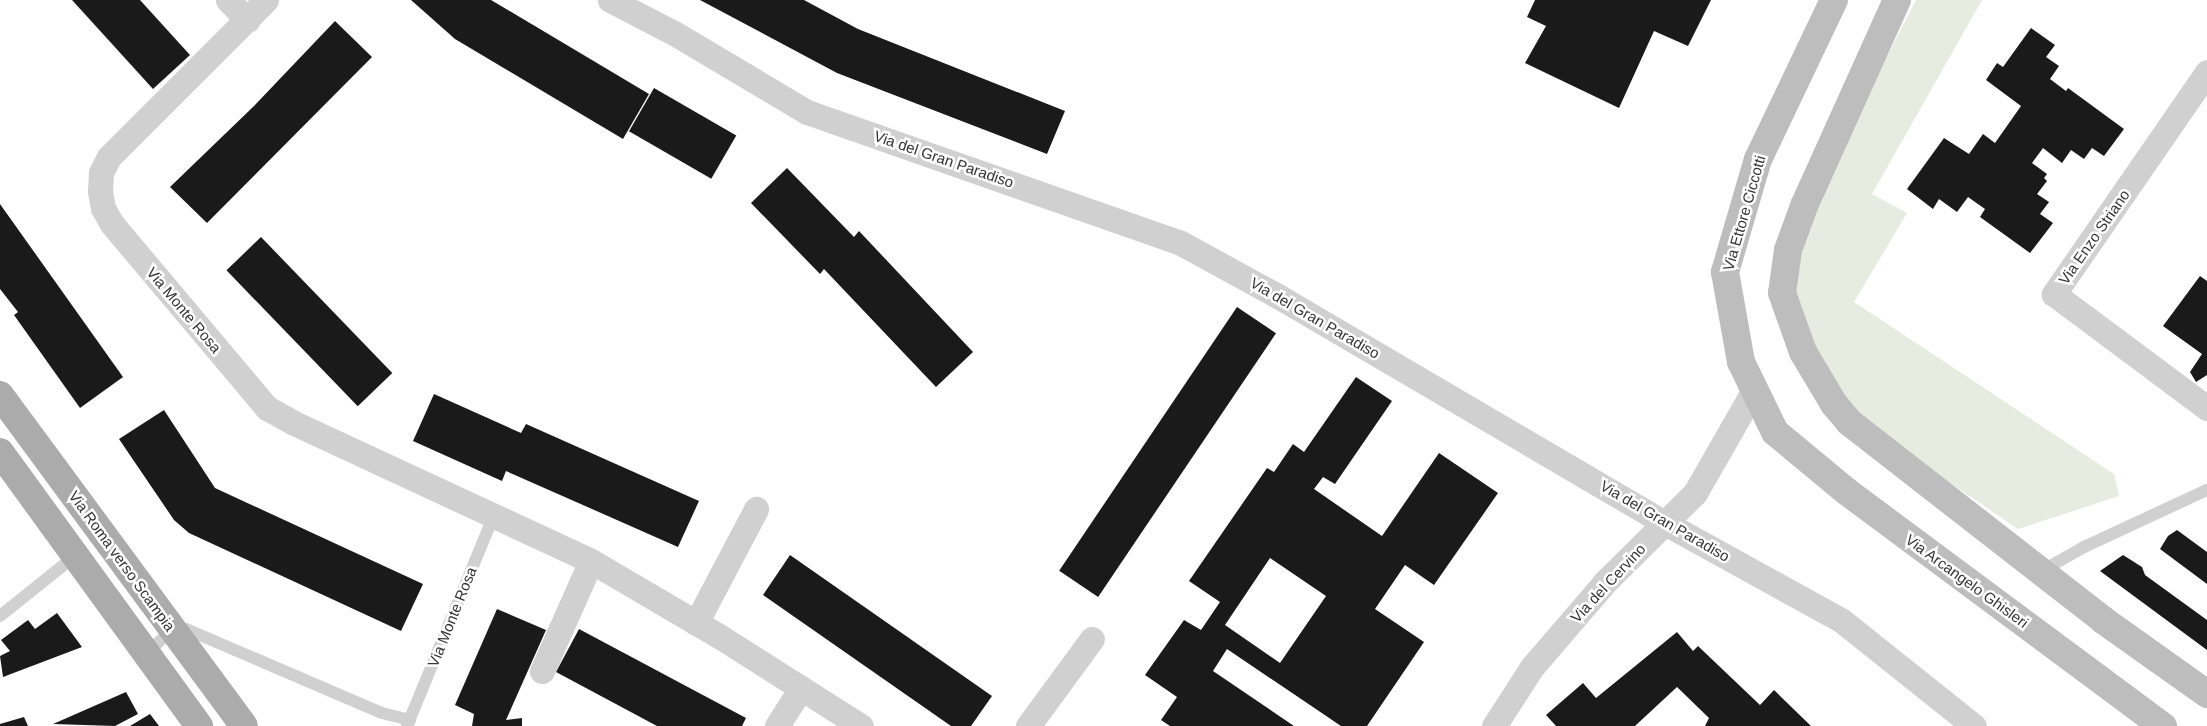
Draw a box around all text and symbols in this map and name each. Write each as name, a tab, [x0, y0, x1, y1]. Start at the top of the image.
street label: Via del Gran Paradiso	[872, 127, 1016, 191]
street label: Via Ettore Ciccotti	[1719, 153, 1769, 273]
street label: Via Enzo Striano	[2055, 186, 2133, 288]
street label: Via Monte Rosa	[143, 263, 225, 357]
street label: Via del Gran Paradiso	[1247, 274, 1383, 362]
street label: Via del Gran Paradiso	[1597, 477, 1733, 565]
street label: Via Roma verso Scampia	[65, 487, 179, 635]
street label: Via Arcangelo Ghisleri	[1902, 530, 2032, 632]
street label: Via del Cervino	[1567, 540, 1649, 626]
street label: Via Monte Rosa	[424, 564, 480, 670]

